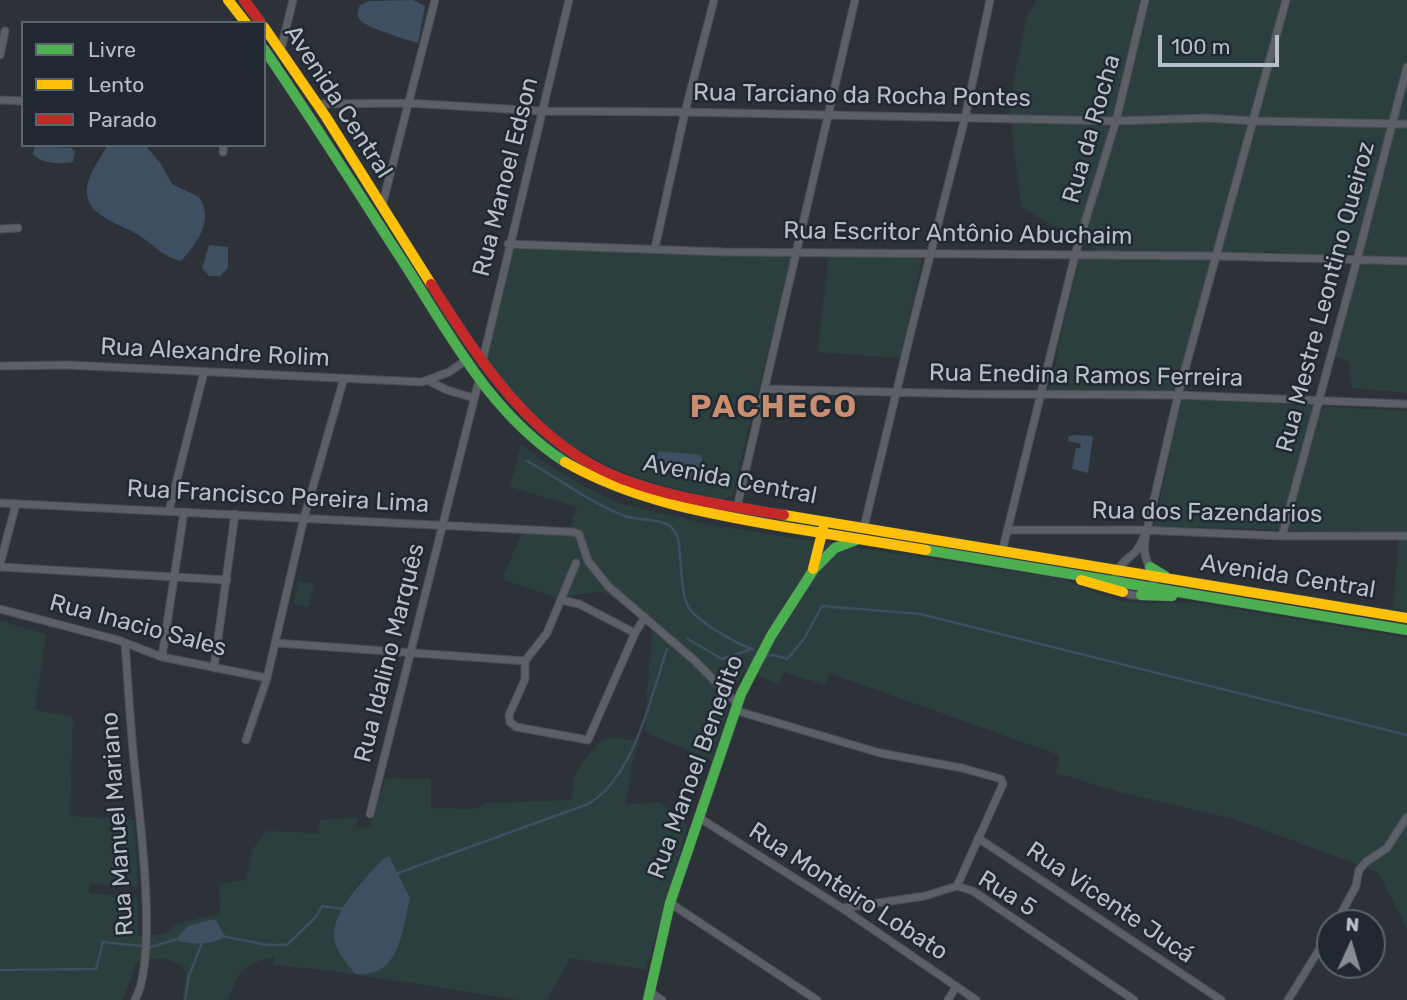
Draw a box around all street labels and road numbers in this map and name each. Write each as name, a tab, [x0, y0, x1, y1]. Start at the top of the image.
street label: Avenida Central	[278, 20, 398, 184]
street label: Rua da Rocha	[1057, 51, 1127, 207]
street label: Rua Manoel Edson	[467, 74, 545, 280]
street label: Rua Tarciano da Rocha Pontes	[693, 79, 1031, 113]
street label: Rua Mestre Leontino Queiroz	[1271, 138, 1381, 456]
street label: Rua Escritor Antônio Abuchaim	[783, 217, 1133, 251]
street label: Rua Alexandre Rolim	[100, 333, 330, 373]
street label: Rua Enedina Ramos Ferreira	[929, 359, 1243, 393]
street label: Avenida Central	[641, 449, 819, 511]
street label: Rua Francisco Pereira Lima	[126, 475, 430, 519]
street label: Rua dos Fazendarios	[1091, 497, 1323, 529]
street label: Rua Idalino Marquês	[349, 540, 431, 766]
street label: Avenida Central	[1199, 549, 1377, 605]
street label: Rua Inacio Sales	[46, 589, 230, 663]
street label: Rua Manoel Benedito	[642, 651, 750, 883]
street label: Rua Manuel Mariano	[96, 711, 140, 937]
street label: Rua Monteiro Lobato	[743, 817, 953, 967]
street label: Rua Vicente Jucá	[1020, 836, 1200, 970]
street label: Rua 5	[972, 865, 1042, 923]

